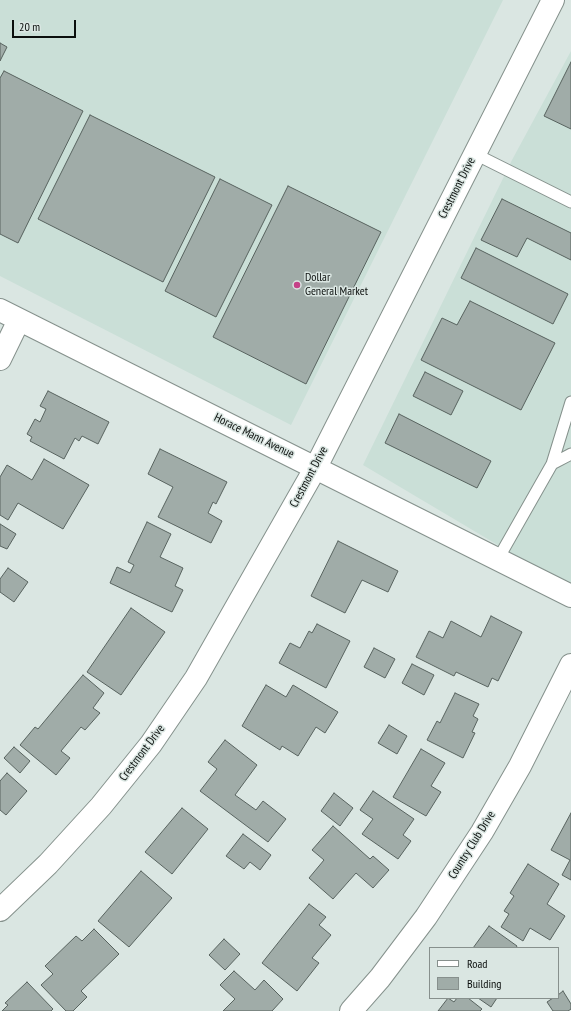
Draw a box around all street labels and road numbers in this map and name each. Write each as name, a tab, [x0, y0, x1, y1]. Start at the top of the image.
street label: Crestmont Drive	[435, 155, 479, 221]
street label: Horace Mann Avenue	[212, 410, 296, 462]
street label: Crestmont Drive	[287, 444, 331, 510]
street label: Crestmont Drive	[116, 722, 168, 784]
street label: Country Club Drive	[445, 808, 499, 882]

